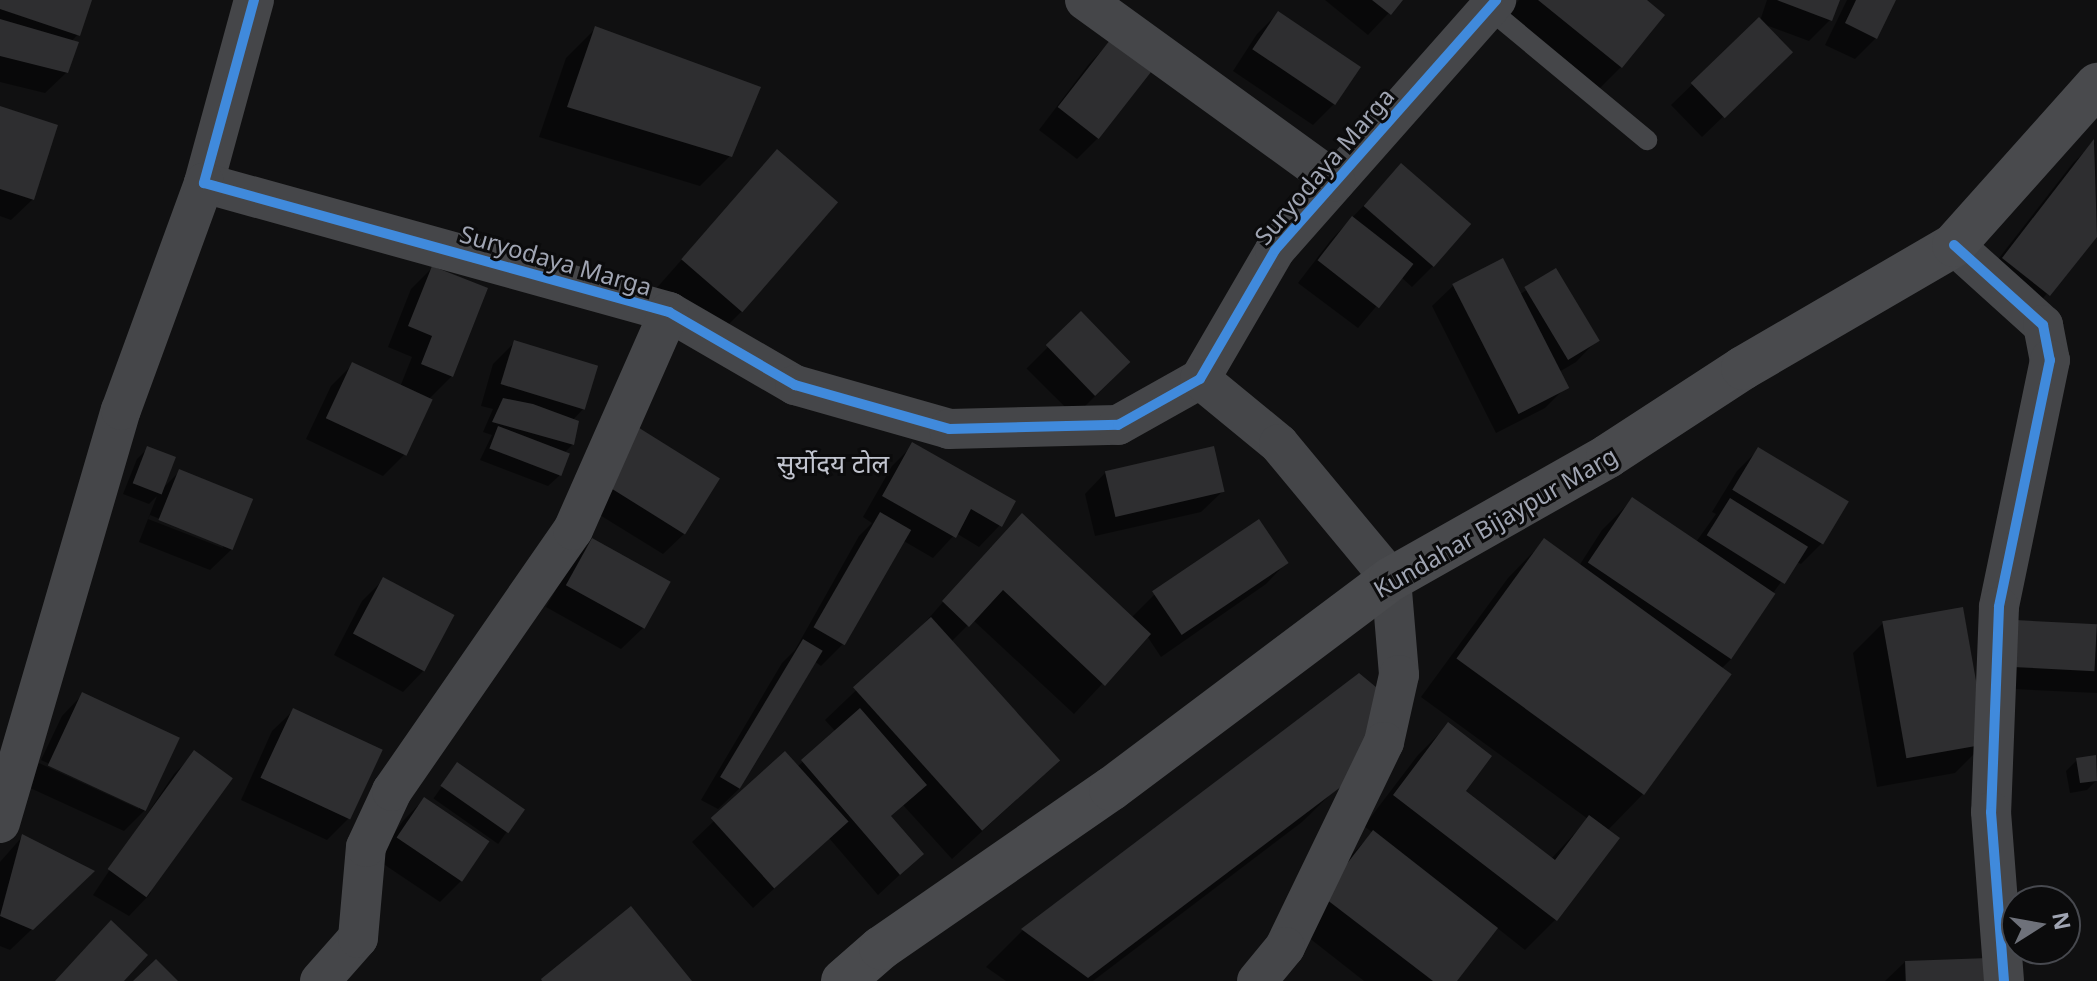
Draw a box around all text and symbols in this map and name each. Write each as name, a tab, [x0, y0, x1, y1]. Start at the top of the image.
street label: Suryodaya Marga	[1248, 82, 1400, 250]
street label: Suryodaya Marga	[457, 219, 655, 301]
street label: Kundahar Bijaypur Marg	[1368, 440, 1622, 604]
district label: सुर्योदय टोल	[777, 448, 889, 480]
north arrow	[2001, 885, 2081, 965]
text: N	[2046, 909, 2079, 932]

